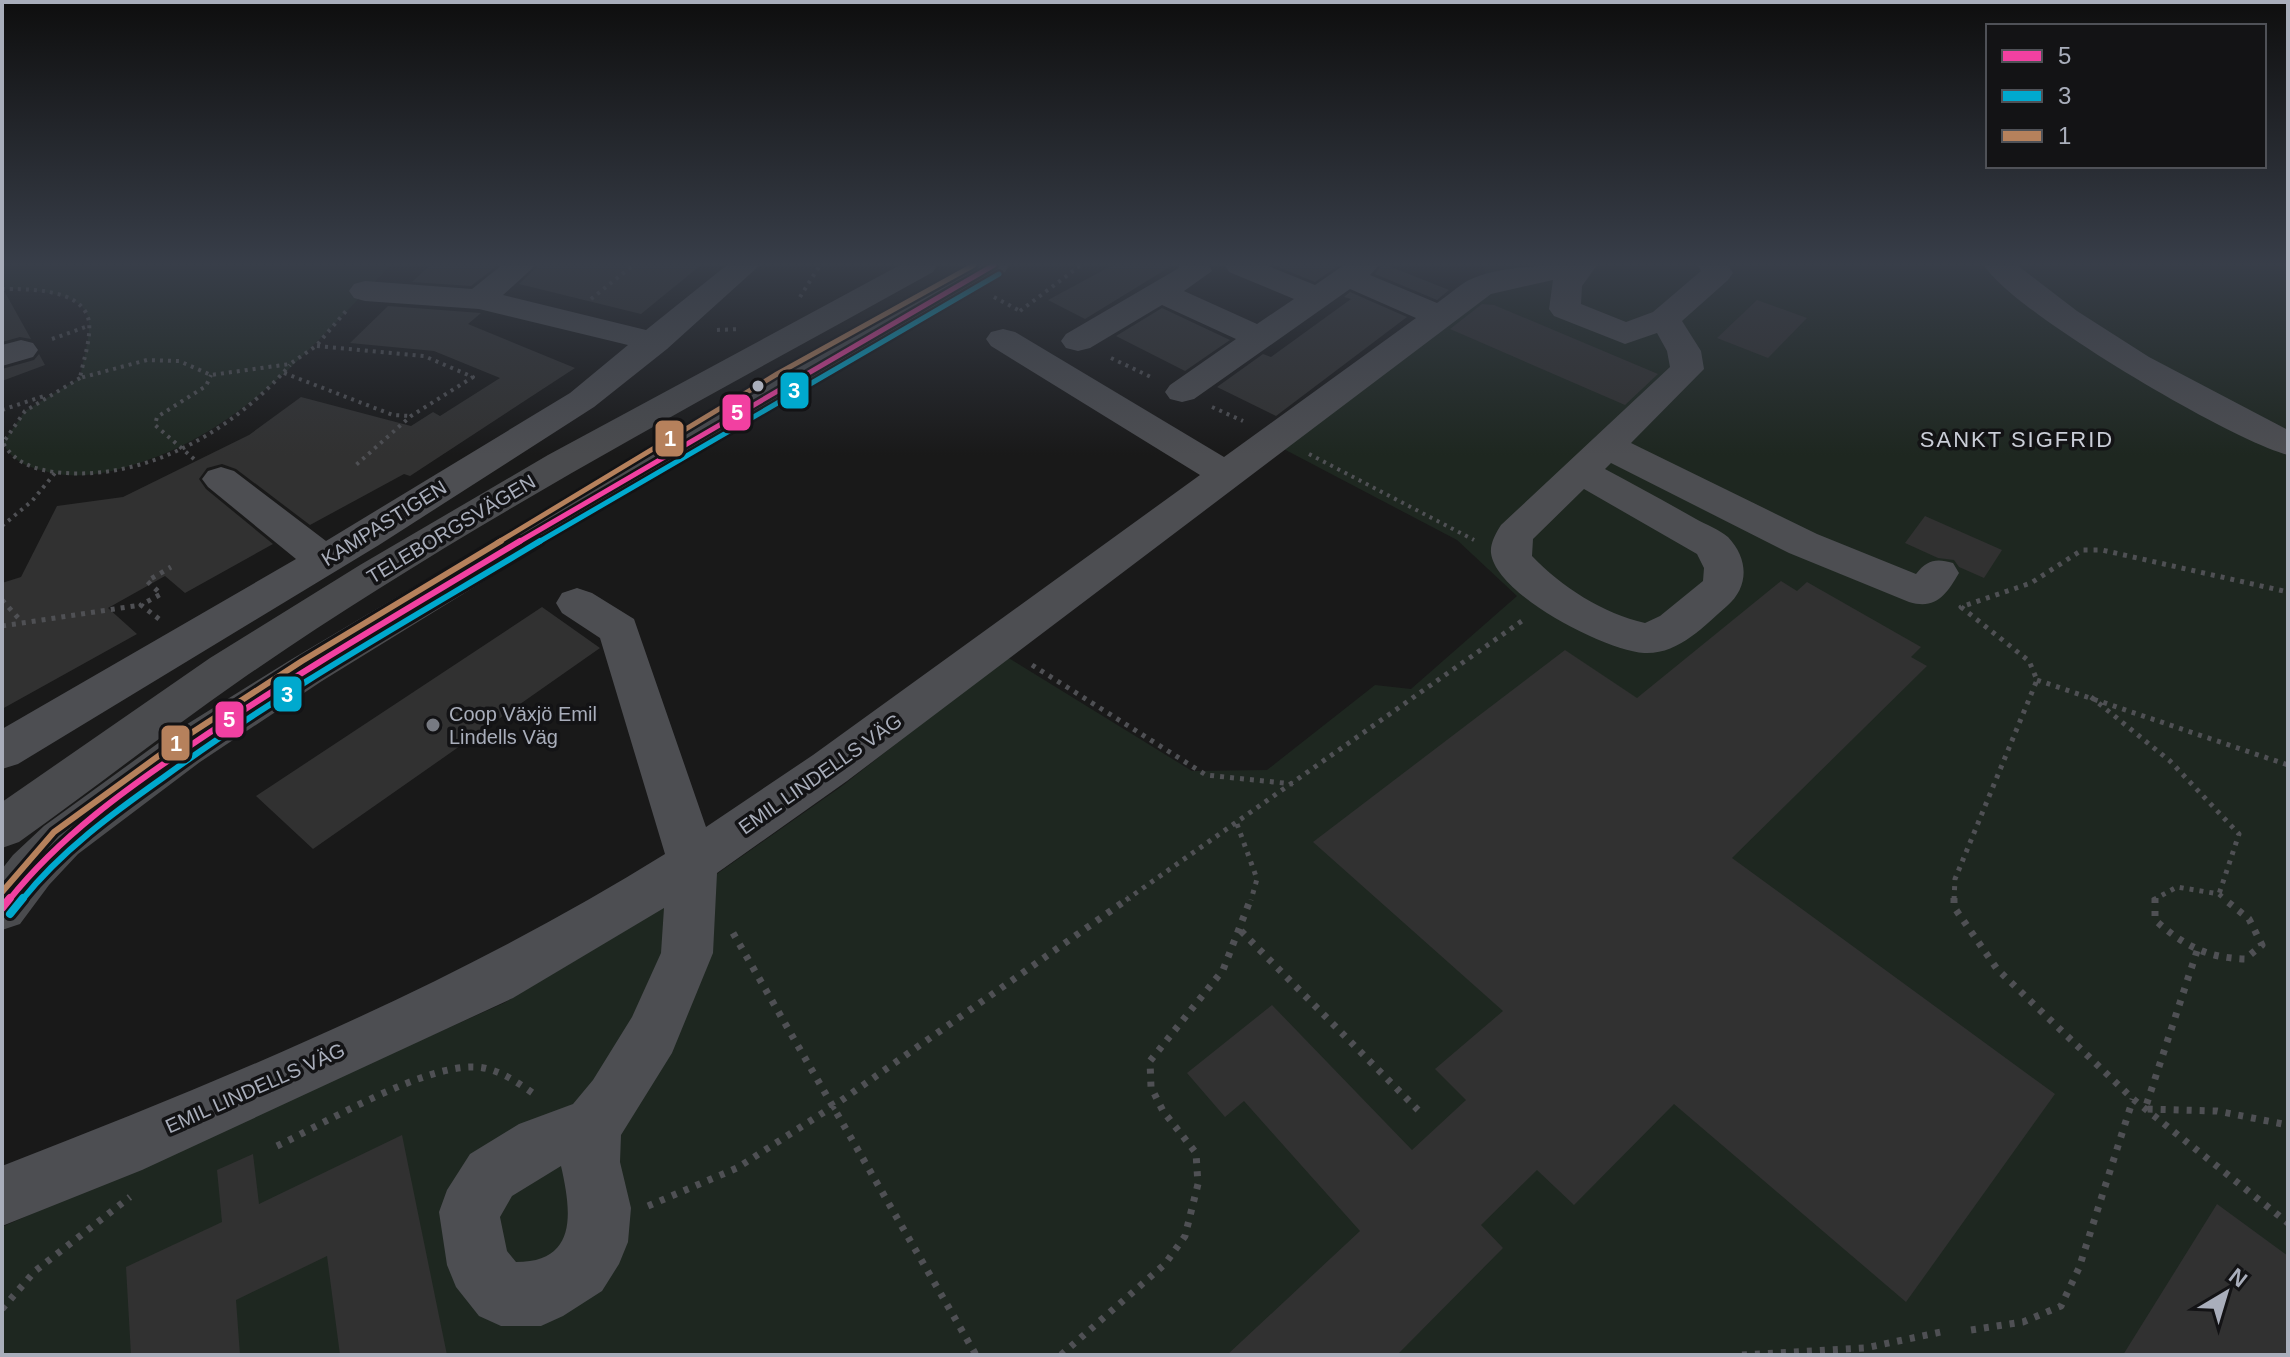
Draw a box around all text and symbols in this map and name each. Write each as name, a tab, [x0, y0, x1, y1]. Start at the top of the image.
legend	[1986, 24, 2266, 168]
text: 5	[2058, 42, 2071, 69]
text: 3	[2058, 82, 2071, 109]
text: 1	[2058, 122, 2071, 149]
line badge: 3	[779, 371, 810, 410]
unlabelled marker	[750, 378, 766, 394]
text: 3	[788, 378, 800, 403]
line badge: 5	[721, 393, 752, 432]
text: 5	[731, 400, 743, 425]
line badge: 1	[654, 419, 685, 458]
text: 1	[664, 426, 676, 451]
district label: SANKT SIGFRID	[1920, 427, 2114, 452]
street label: TELEBORGSVÄGEN	[363, 470, 539, 588]
street label: KAMPASTIGEN	[318, 476, 450, 570]
line badge: 3	[272, 675, 303, 713]
text: 3	[281, 682, 293, 707]
line badge: 5	[214, 700, 245, 739]
place label: Coop Växjö Emil Lindells Väg	[449, 703, 597, 748]
text: 5	[223, 707, 235, 732]
street label: EMIL LINDELLS VÄG	[734, 709, 906, 839]
marker: Coop Växjö Emil Lindells Väg	[424, 716, 442, 734]
line badge: 1	[160, 724, 191, 762]
text: 1	[170, 731, 182, 756]
street label: EMIL LINDELLS VÄG	[162, 1039, 348, 1137]
north arrow	[2186, 1253, 2266, 1333]
text: N	[2224, 1263, 2252, 1292]

